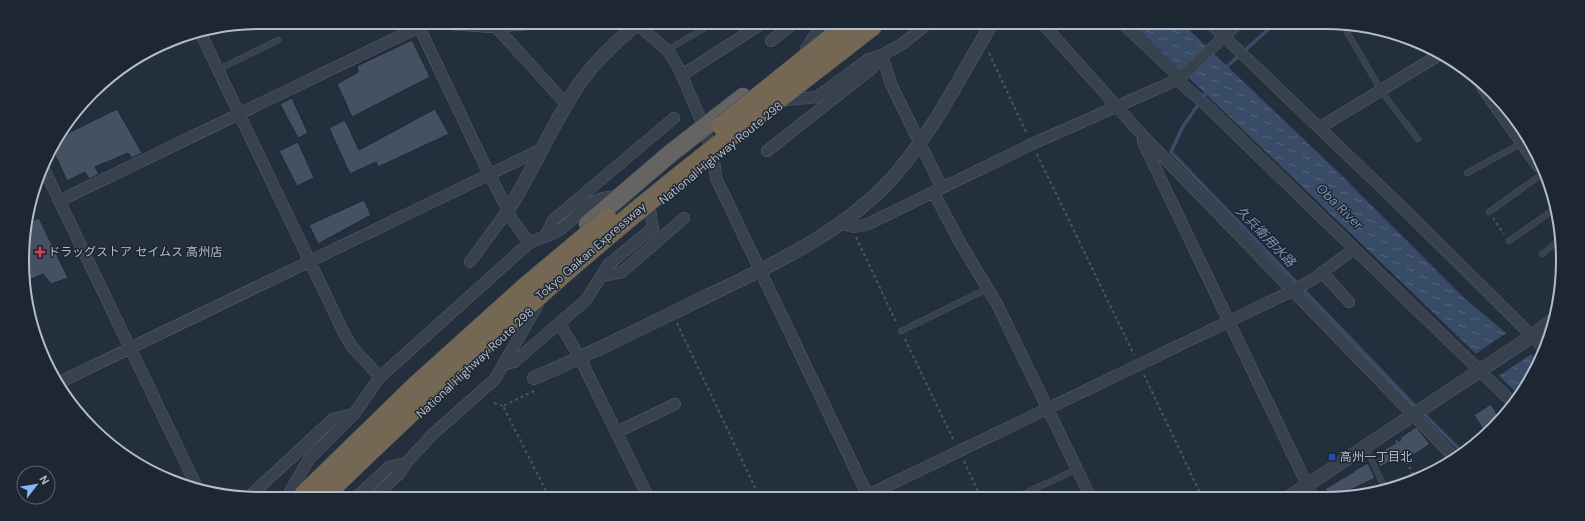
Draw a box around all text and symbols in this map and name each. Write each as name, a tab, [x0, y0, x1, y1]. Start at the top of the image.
street label: National Highway Route 298	[656, 98, 786, 208]
water label: Oba River	[1313, 180, 1368, 234]
street label: Tokyo Gaikan Expressway	[532, 198, 650, 303]
water label: 久兵衛用水路	[1232, 202, 1300, 271]
place label: ドラッグストア セイムス 高州店	[48, 244, 222, 260]
marker: ドラッグストア セイムス 高州店	[35, 247, 45, 257]
street label: National Highway Route 298	[413, 304, 537, 422]
place label: 高州一丁目北	[1340, 449, 1412, 465]
marker: 高州一丁目北	[1327, 452, 1337, 462]
north arrow	[16, 465, 56, 505]
text: N	[37, 473, 53, 487]

